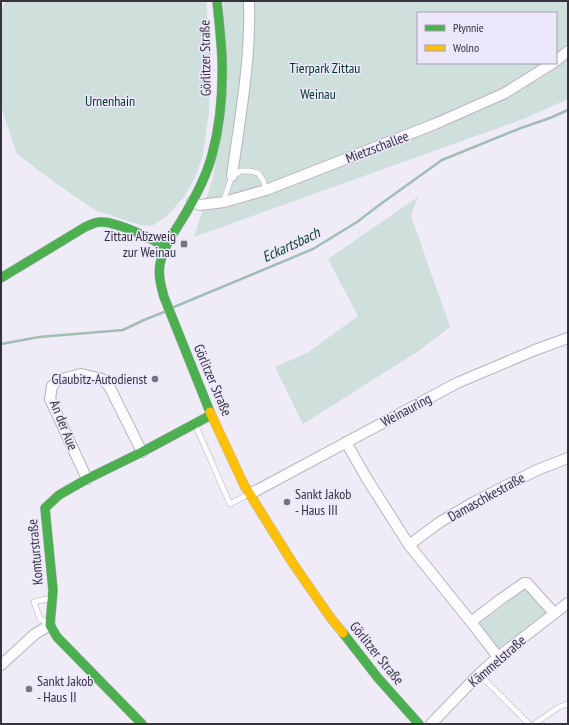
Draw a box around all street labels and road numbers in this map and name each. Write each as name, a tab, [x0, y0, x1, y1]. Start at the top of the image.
street label: Görlitzer Straße	[195, 19, 215, 96]
street label: Mietzschallee	[343, 127, 411, 167]
street label: Görlitzer Straße	[190, 341, 236, 419]
street label: Weinauring	[378, 389, 434, 431]
street label: An der Aue	[46, 397, 82, 453]
street label: Damaschkestraße	[444, 468, 528, 526]
street label: Komturstraße	[23, 518, 47, 586]
street label: Görlitzer Straße	[346, 618, 408, 688]
street label: Kämmelstraße	[465, 631, 530, 691]

